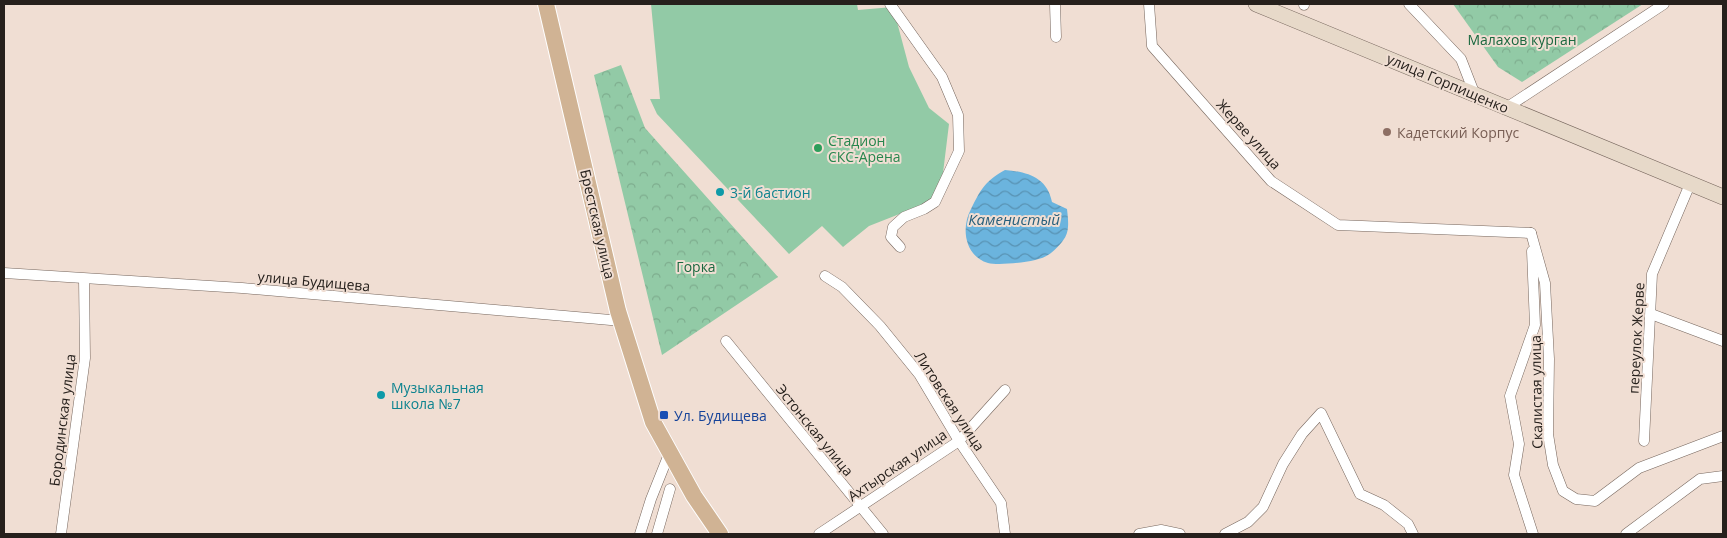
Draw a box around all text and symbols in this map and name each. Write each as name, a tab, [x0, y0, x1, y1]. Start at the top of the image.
park label: Малахов курган	[1467, 30, 1577, 49]
street label: улица Горпищенко	[1384, 49, 1512, 117]
street label: Жерве улица	[1212, 95, 1286, 173]
place label: Кадетский Корпус	[1397, 123, 1519, 142]
marker: Кадетский Корпус	[1381, 126, 1393, 138]
place label: Стадион СКС-Арена	[828, 131, 901, 166]
marker: Стадион СКС-Арена	[812, 142, 824, 154]
street label: Брестская улица	[576, 167, 620, 281]
place label: 3-й бастион	[730, 183, 811, 202]
marker: 3-й бастион	[714, 186, 726, 198]
water label: Каменистый	[968, 209, 1060, 229]
park label: Горка	[676, 257, 716, 276]
street label: улица Будищева	[257, 267, 371, 295]
street label: переулок Жерве	[1624, 282, 1648, 394]
street label: Скалистая улица	[1526, 335, 1546, 449]
street label: Литовская улица	[911, 347, 989, 455]
street label: Бородинская улица	[44, 353, 80, 487]
place label: Музыкальная школа №7	[391, 378, 484, 413]
street label: Эстонская улица	[772, 380, 858, 480]
marker: Музыкальная школа №7	[375, 389, 387, 401]
place label: Ул. Будищева	[674, 406, 767, 425]
marker: Ул. Будищева	[658, 409, 670, 421]
street label: Ахтырская улица	[844, 425, 950, 505]

